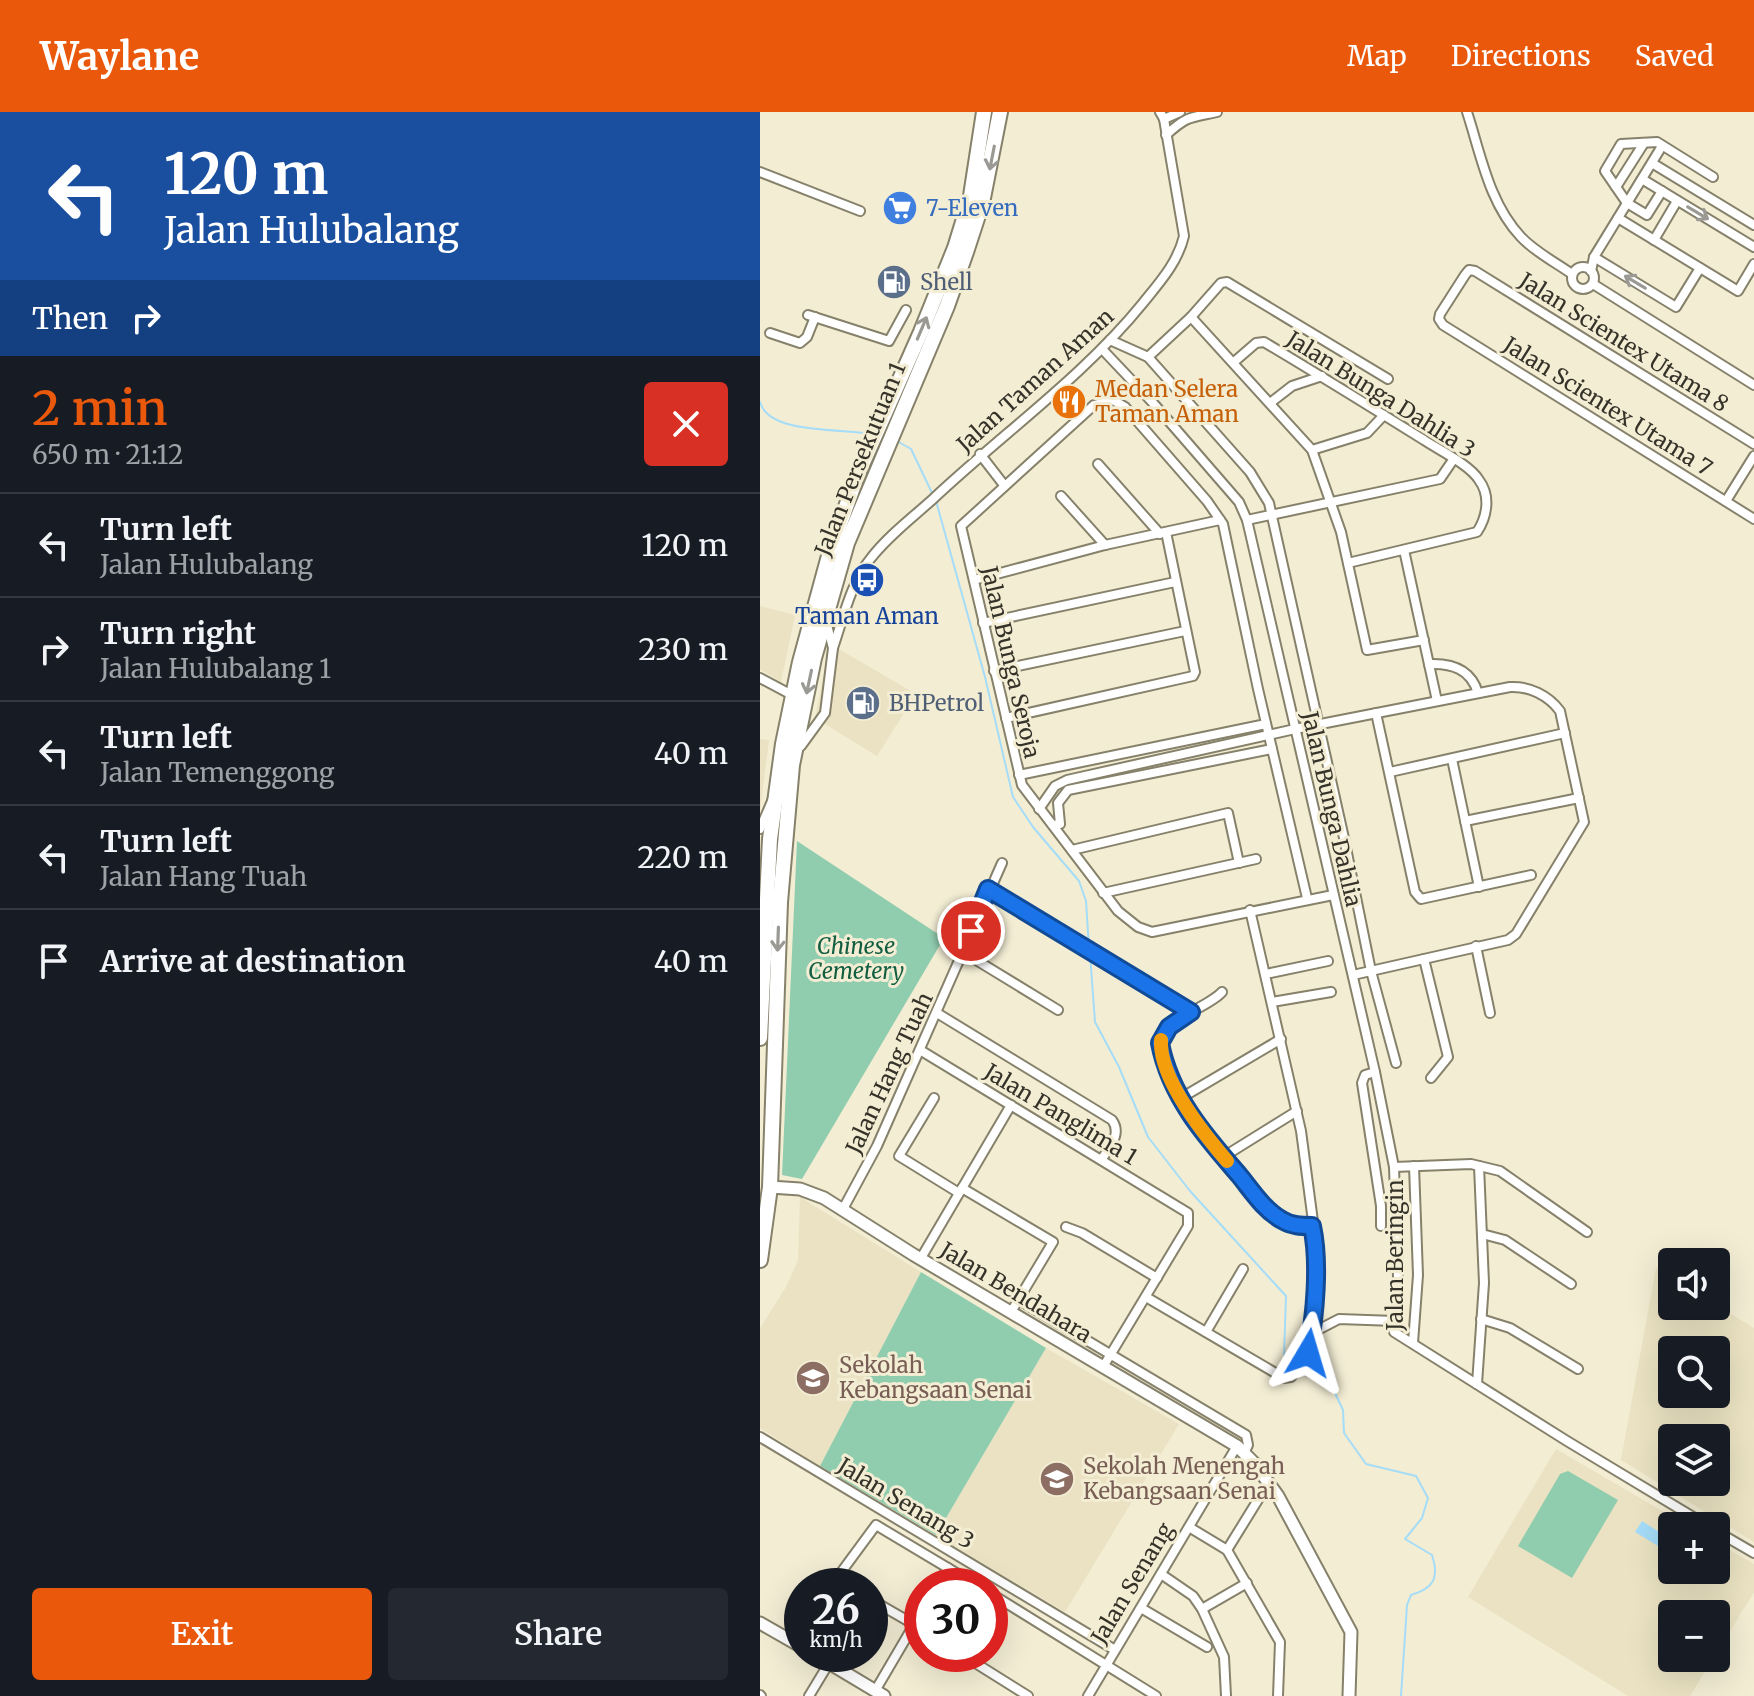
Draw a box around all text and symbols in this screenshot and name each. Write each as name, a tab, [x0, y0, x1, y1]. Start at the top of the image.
text: Waylane	[40, 33, 199, 80]
text: Map	[1347, 38, 1407, 74]
text: Directions	[1451, 38, 1591, 74]
text: Saved	[1635, 38, 1714, 74]
text: 120 m	[164, 139, 328, 209]
icon: left	[32, 144, 136, 248]
one-way arrow	[983, 144, 998, 170]
supermarket icon: 7-Eleven	[881, 189, 919, 227]
place label: 7-Eleven	[926, 194, 1019, 222]
one-way arrow	[1686, 206, 1709, 222]
text: Jalan Hulubalang	[164, 208, 459, 253]
fuel station icon: Shell	[875, 263, 913, 301]
street label: Jalan Scientex Utama 8	[1513, 266, 1734, 418]
place label: Shell	[920, 268, 973, 296]
one-way arrow	[1624, 274, 1647, 290]
icon: right	[124, 296, 168, 340]
text: Then	[32, 299, 108, 337]
street label: Jalan Taman Aman	[950, 302, 1120, 459]
one-way arrow	[916, 316, 931, 341]
street label: Jalan Bunga Dahlia 3	[1281, 324, 1481, 463]
street label: Jalan Scientex Utama 7	[1498, 330, 1718, 482]
street label: Jalan Persekutuan 1	[808, 358, 912, 561]
place label: Medan Selera Taman Aman	[1095, 375, 1239, 428]
text: 2 min	[32, 378, 168, 438]
button: close	[644, 382, 728, 466]
restaurant icon: Medan Selera Taman Aman	[1050, 383, 1088, 421]
text: 650 m · 21:12	[32, 438, 183, 471]
text: Turn left	[100, 510, 232, 548]
icon: left	[32, 523, 76, 567]
text: 120 m	[641, 526, 728, 564]
text: Jalan Hulubalang	[100, 548, 313, 581]
bus stop icon: Taman Aman	[848, 561, 886, 599]
street label: Jalan Bunga Seroja	[975, 562, 1047, 761]
place label: Taman Aman	[795, 602, 939, 630]
text: Turn right	[100, 614, 256, 652]
icon: right	[32, 627, 76, 671]
text: 230 m	[638, 630, 728, 668]
text: Jalan Hulubalang 1	[100, 652, 331, 685]
one-way arrow	[801, 668, 816, 694]
fuel station icon: BHPetrol	[844, 684, 882, 722]
place label: BHPetrol	[889, 689, 984, 717]
street label: Jalan Bunga Dahlia	[1296, 708, 1368, 910]
text: Turn left	[100, 718, 232, 756]
icon: left	[32, 731, 76, 775]
text: 40 m	[654, 734, 728, 772]
text: Jalan Temenggong	[100, 756, 335, 789]
text: Turn left	[100, 822, 232, 860]
icon: left	[32, 835, 76, 879]
text: 220 m	[637, 838, 728, 876]
text: Jalan Hang Tuah	[100, 860, 307, 893]
pin	[937, 897, 1005, 965]
icon: arrive	[949, 909, 993, 953]
one-way arrow	[771, 925, 786, 952]
park label: Chinese Cemetery	[808, 932, 904, 985]
icon: arrive	[32, 939, 76, 983]
text: Arrive at destination	[100, 942, 406, 980]
text: 40 m	[654, 942, 728, 980]
street label: Jalan Hang Tuah	[839, 987, 939, 1159]
street label: Jalan Panglima 1	[978, 1057, 1143, 1171]
street label: Jalan Beringin	[1381, 1179, 1409, 1332]
street label: Jalan Bendahara	[934, 1235, 1097, 1348]
map controls	[1658, 1248, 1730, 1672]
button: sound	[1658, 1248, 1730, 1320]
position arrow	[1266, 1311, 1350, 1395]
button: search	[1658, 1336, 1730, 1408]
place label: Sekolah Kebangsaan Senai	[839, 1351, 1032, 1404]
school or university icon: Sekolah Kebangsaan Senai	[794, 1359, 832, 1397]
button: layers	[1658, 1424, 1730, 1496]
street label: Jalan Senang 3	[832, 1451, 979, 1555]
place label: Sekolah Menengah Kebangsaan Senai	[1083, 1452, 1286, 1505]
school or university icon: Sekolah Menengah Kebangsaan Senai	[1038, 1460, 1076, 1498]
button: +	[1658, 1512, 1730, 1584]
street label: Jalan Senang	[1084, 1517, 1179, 1650]
speed limit sign: 30	[904, 1568, 1008, 1672]
text: 26	[812, 1585, 860, 1635]
button: Exit	[32, 1588, 372, 1680]
button: Share	[388, 1588, 728, 1680]
button: −	[1658, 1600, 1730, 1672]
text: km/h	[810, 1627, 862, 1652]

